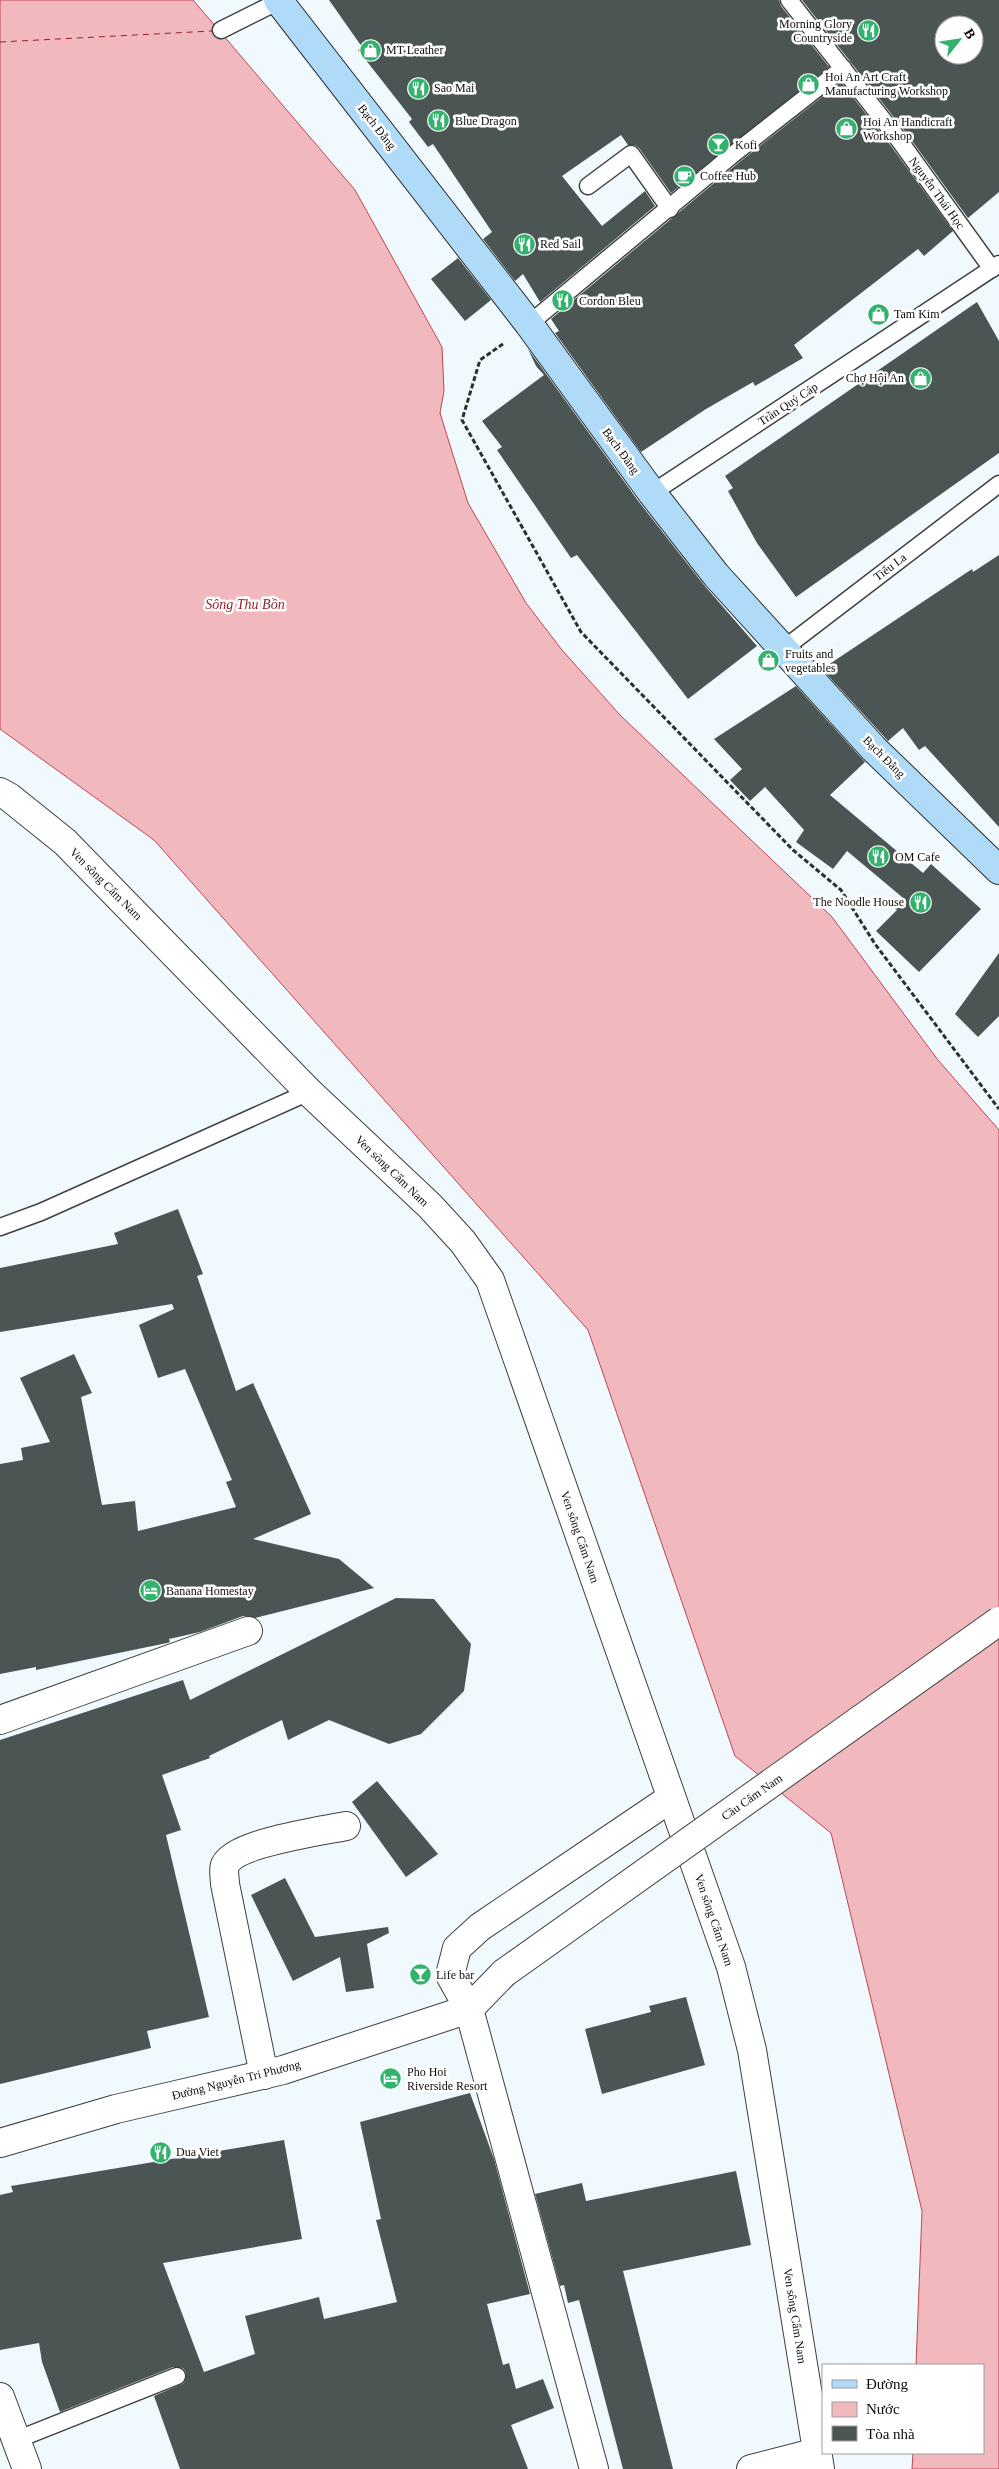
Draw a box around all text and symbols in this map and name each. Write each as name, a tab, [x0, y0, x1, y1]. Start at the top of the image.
north arrow	[934, 15, 984, 65]
place label: Morning Glory Countryside	[779, 17, 852, 45]
restaurant icon: Morning Glory Countryside	[856, 19, 880, 43]
text: B	[961, 26, 979, 42]
shop icon: MT Leather	[358, 38, 382, 62]
place label: MT Leather	[386, 43, 443, 57]
place label: Hoi An Art Craft Manufacturing Workshop	[825, 70, 948, 98]
shop icon: Hoi An Art Craft Manufacturing Workshop	[797, 72, 821, 96]
restaurant icon: Sao Mai	[406, 76, 430, 100]
place label: Sao Mai	[434, 81, 475, 95]
street label: Bạch Đằng	[355, 102, 399, 152]
restaurant icon: Blue Dragon	[427, 109, 451, 133]
place label: Blue Dragon	[455, 114, 517, 128]
place label: Hoi An Handicraft Workshop	[863, 115, 953, 143]
shop icon: Hoi An Handicraft Workshop	[835, 117, 859, 141]
bar icon: Kofi	[707, 133, 731, 157]
place label: Kofi	[735, 138, 758, 152]
street label: Nguyễn Thái Học	[906, 154, 968, 232]
cafe icon: Coffee Hub	[672, 164, 696, 188]
place label: Coffee Hub	[700, 169, 756, 183]
restaurant icon: Red Sail	[512, 232, 536, 256]
place label: Red Sail	[540, 237, 582, 251]
restaurant icon: Cordon Bleu	[551, 289, 575, 313]
place label: Cordon Bleu	[579, 294, 641, 308]
shop icon: Tam Kim	[866, 302, 890, 326]
place label: Tam Kim	[894, 307, 940, 321]
shop icon: Chợ Hội An	[908, 366, 932, 390]
place label: Chợ Hội An	[846, 371, 904, 385]
street label: Trần Quý Cáp	[756, 380, 820, 428]
street label: Bạch Đằng	[600, 425, 642, 477]
street label: Tiểu La	[871, 550, 910, 584]
water label: Sông Thu Bồn	[205, 597, 285, 612]
place label: Fruits and vegetables	[785, 647, 836, 675]
shop icon: Fruits and vegetables	[757, 649, 781, 673]
street label: Bạch Đằng	[860, 733, 908, 781]
street label: Ven sông Cẩm Nam	[67, 845, 145, 923]
restaurant icon: OM Cafe	[867, 845, 891, 869]
place label: OM Cafe	[895, 850, 940, 864]
restaurant icon: The Noodle House	[908, 890, 932, 914]
place label: The Noodle House	[813, 895, 904, 909]
street label: Ven sông Cẩm Nam	[352, 1133, 432, 1210]
street label: Ven sông Cẩm Nam	[558, 1489, 603, 1585]
hotel icon: Banana Homestay	[138, 1579, 162, 1603]
place label: Banana Homestay	[166, 1584, 254, 1598]
street label: Cầu Cẩm Nam	[719, 1770, 786, 1823]
street label: Ven sông Cẩm Nam	[692, 1872, 737, 1968]
bar icon: Life bar	[408, 1963, 432, 1987]
place label: Life bar	[436, 1968, 474, 1982]
street label: Đường Nguyễn Tri Phương	[170, 2057, 302, 2103]
place label: Pho Hoi Riverside Resort	[407, 2065, 488, 2093]
hotel icon: Pho Hoi Riverside Resort	[379, 2067, 403, 2091]
restaurant icon: Dua Viet	[148, 2140, 172, 2164]
place label: Dua Viet	[176, 2145, 219, 2159]
street label: Ven sông Cẩm Nam	[781, 2267, 810, 2365]
legend	[822, 2364, 984, 2454]
text: Đường	[866, 2376, 908, 2392]
text: Nước	[866, 2401, 900, 2417]
text: Tòa nhà	[866, 2426, 915, 2442]

